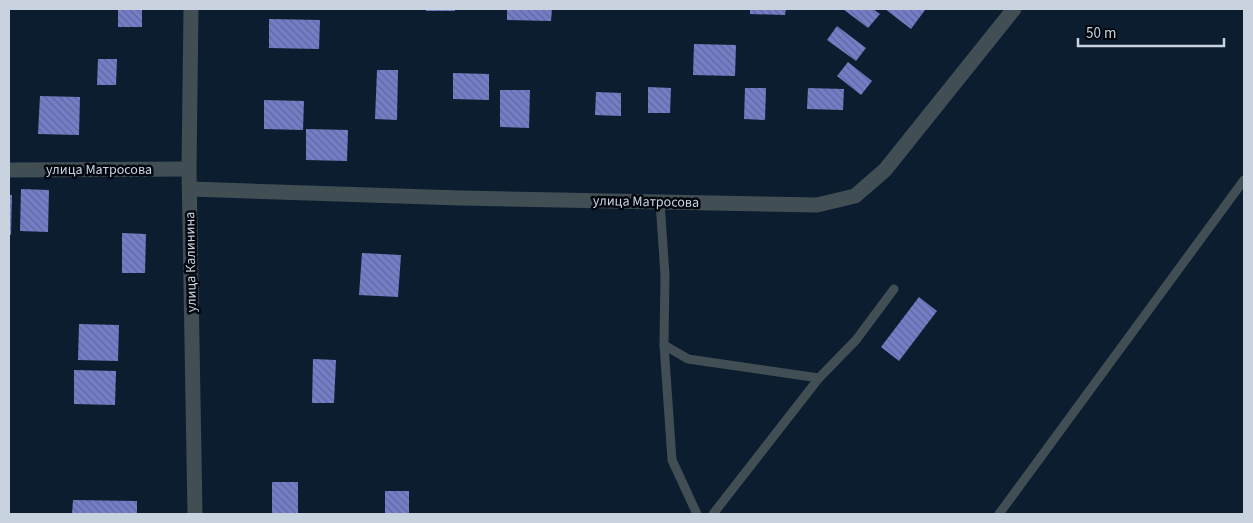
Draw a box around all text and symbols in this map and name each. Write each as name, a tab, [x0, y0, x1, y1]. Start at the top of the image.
scale bar	[1078, 15, 1224, 47]
text: 50 m	[1086, 23, 1116, 44]
street label: улица Матросова	[46, 160, 152, 180]
street label: улица Матросова	[593, 191, 699, 213]
street label: улица Калинина	[180, 211, 202, 313]

